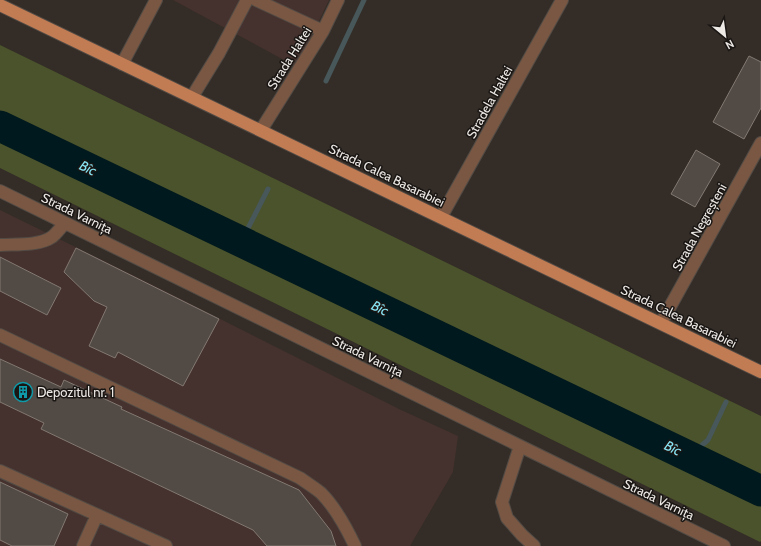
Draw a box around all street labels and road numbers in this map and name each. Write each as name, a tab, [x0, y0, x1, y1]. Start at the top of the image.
street label: Strada Haltei	[264, 24, 314, 92]
street label: Stradela Haltei	[463, 63, 515, 141]
street label: Strada Calea Basarabiei	[327, 140, 447, 210]
street label: Strada Negreșteni	[668, 180, 731, 274]
street label: Strada Varnița	[39, 189, 116, 238]
street label: Strada Calea Basarabiei	[619, 281, 739, 351]
street label: Strada Varnița	[330, 332, 407, 381]
street label: Strada Varnița	[621, 475, 698, 524]

